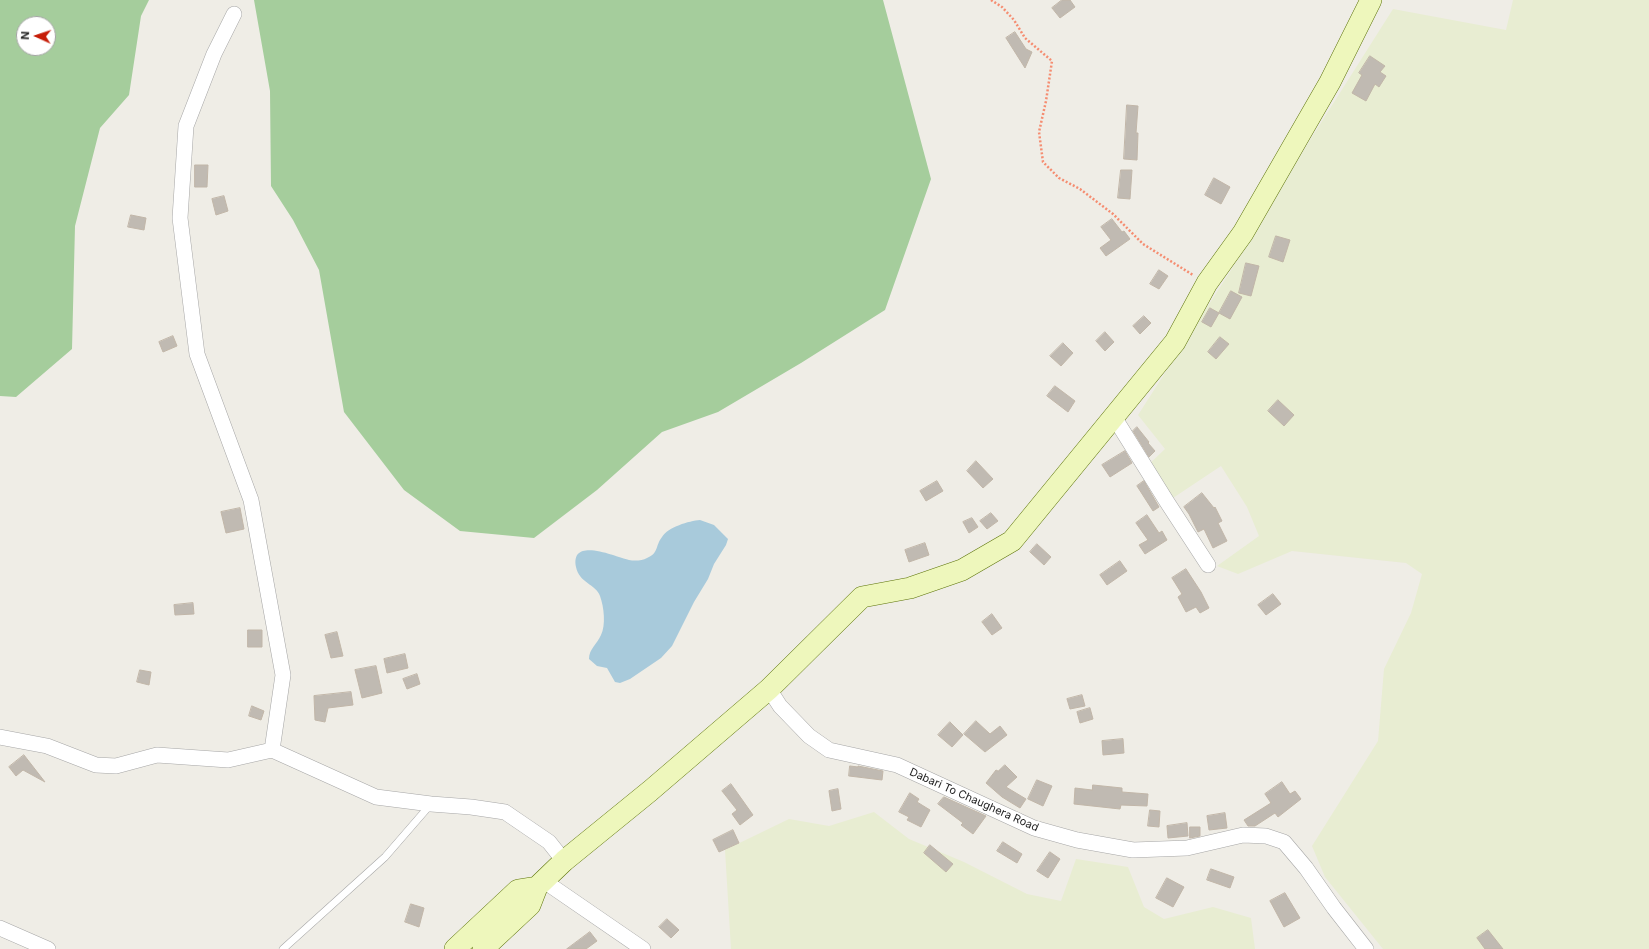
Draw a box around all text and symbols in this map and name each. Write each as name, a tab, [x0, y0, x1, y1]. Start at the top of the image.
north arrow	[16, 16, 56, 56]
text: N	[18, 31, 32, 40]
street label: Dabari To Chaughera Road	[907, 766, 1041, 834]

